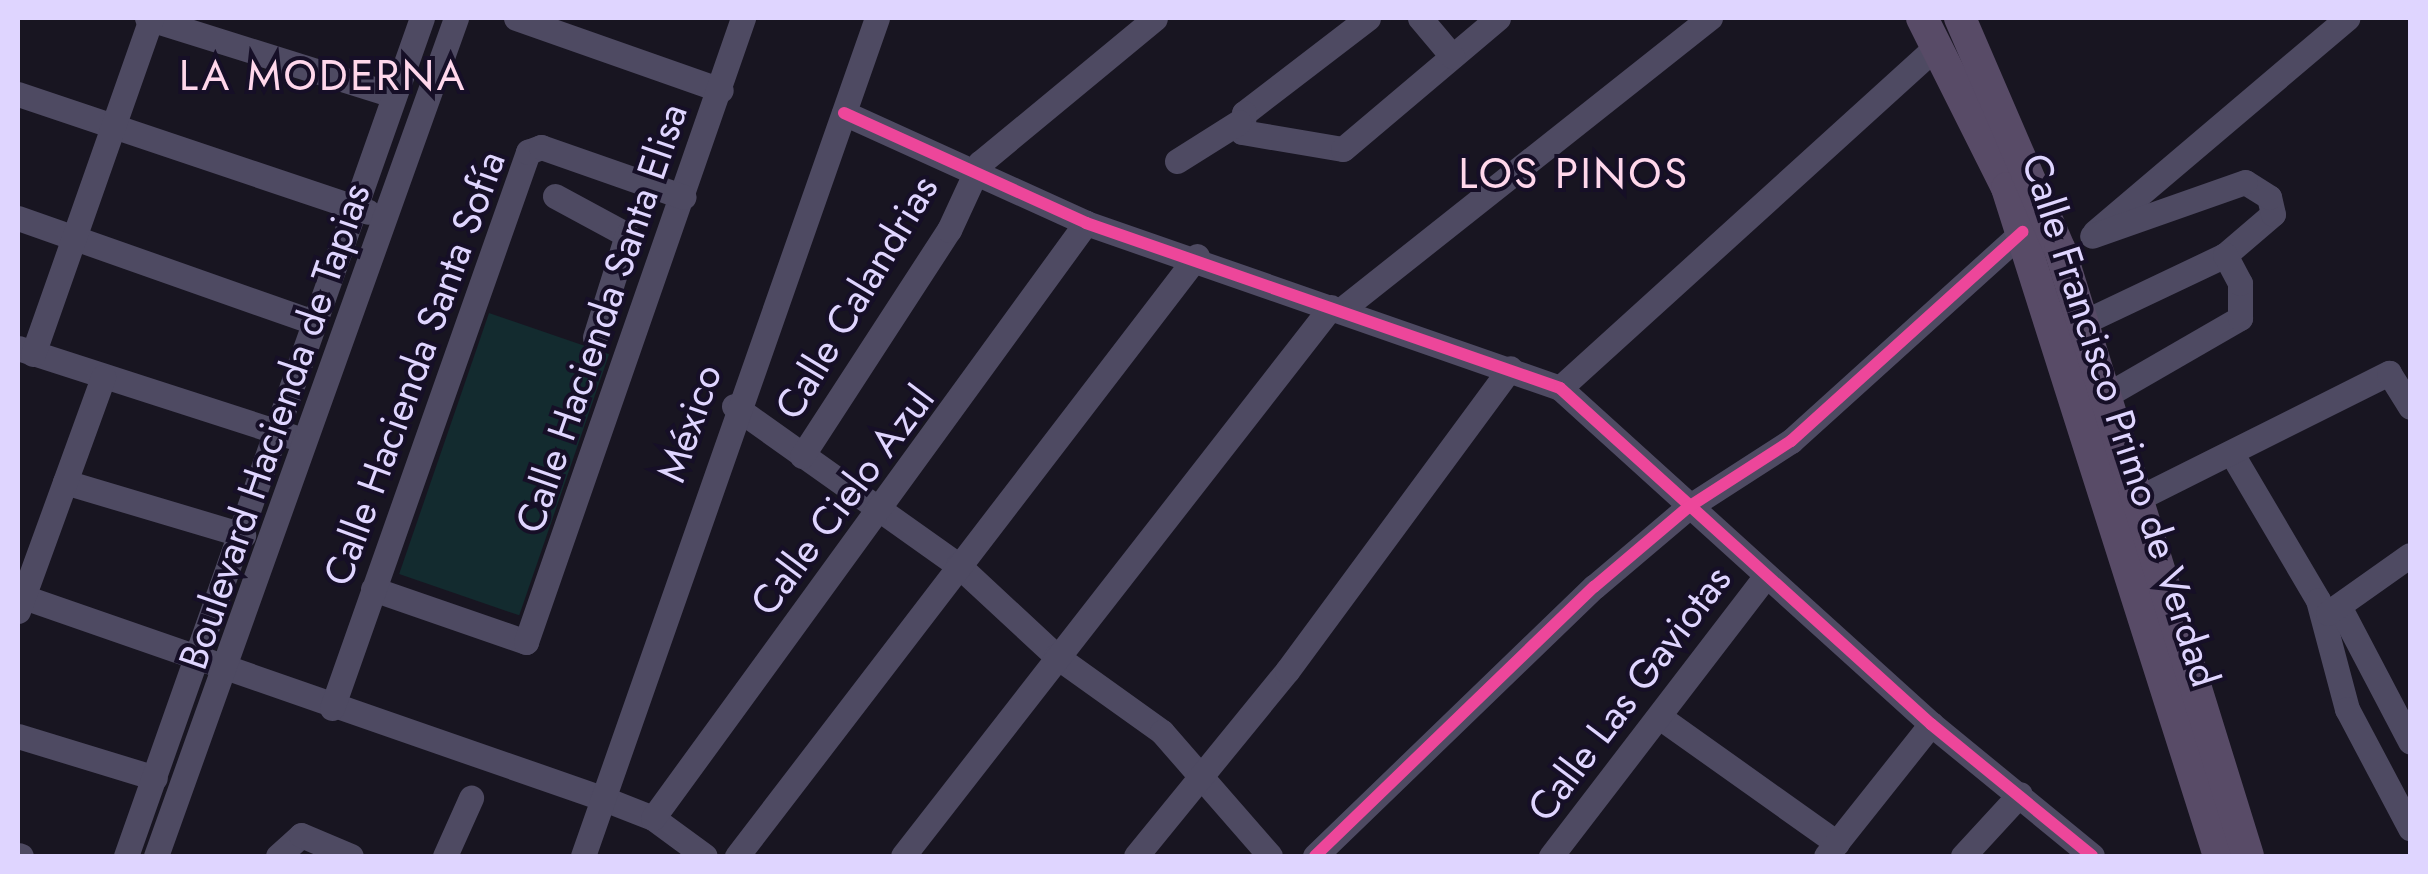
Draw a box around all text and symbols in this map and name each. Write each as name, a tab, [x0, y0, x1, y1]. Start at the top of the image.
district label: LA MODERNA	[179, 51, 467, 101]
street label: Calle Hacienda Santa Elisa	[505, 97, 697, 539]
street label: Calle Hacienda Santa Sofía	[313, 144, 515, 592]
street label: Calle Francisco Primo de Verdad	[2012, 148, 2230, 692]
district label: LOS PINOS	[1459, 149, 1689, 199]
street label: Calle Calandrias	[764, 166, 948, 428]
street label: Boulevard Hacienda de Tapias	[168, 177, 380, 675]
street label: México	[647, 358, 731, 488]
street label: Calle Cielo Azul	[740, 375, 944, 625]
street label: Calle Las Gaviotas	[1517, 556, 1741, 830]

